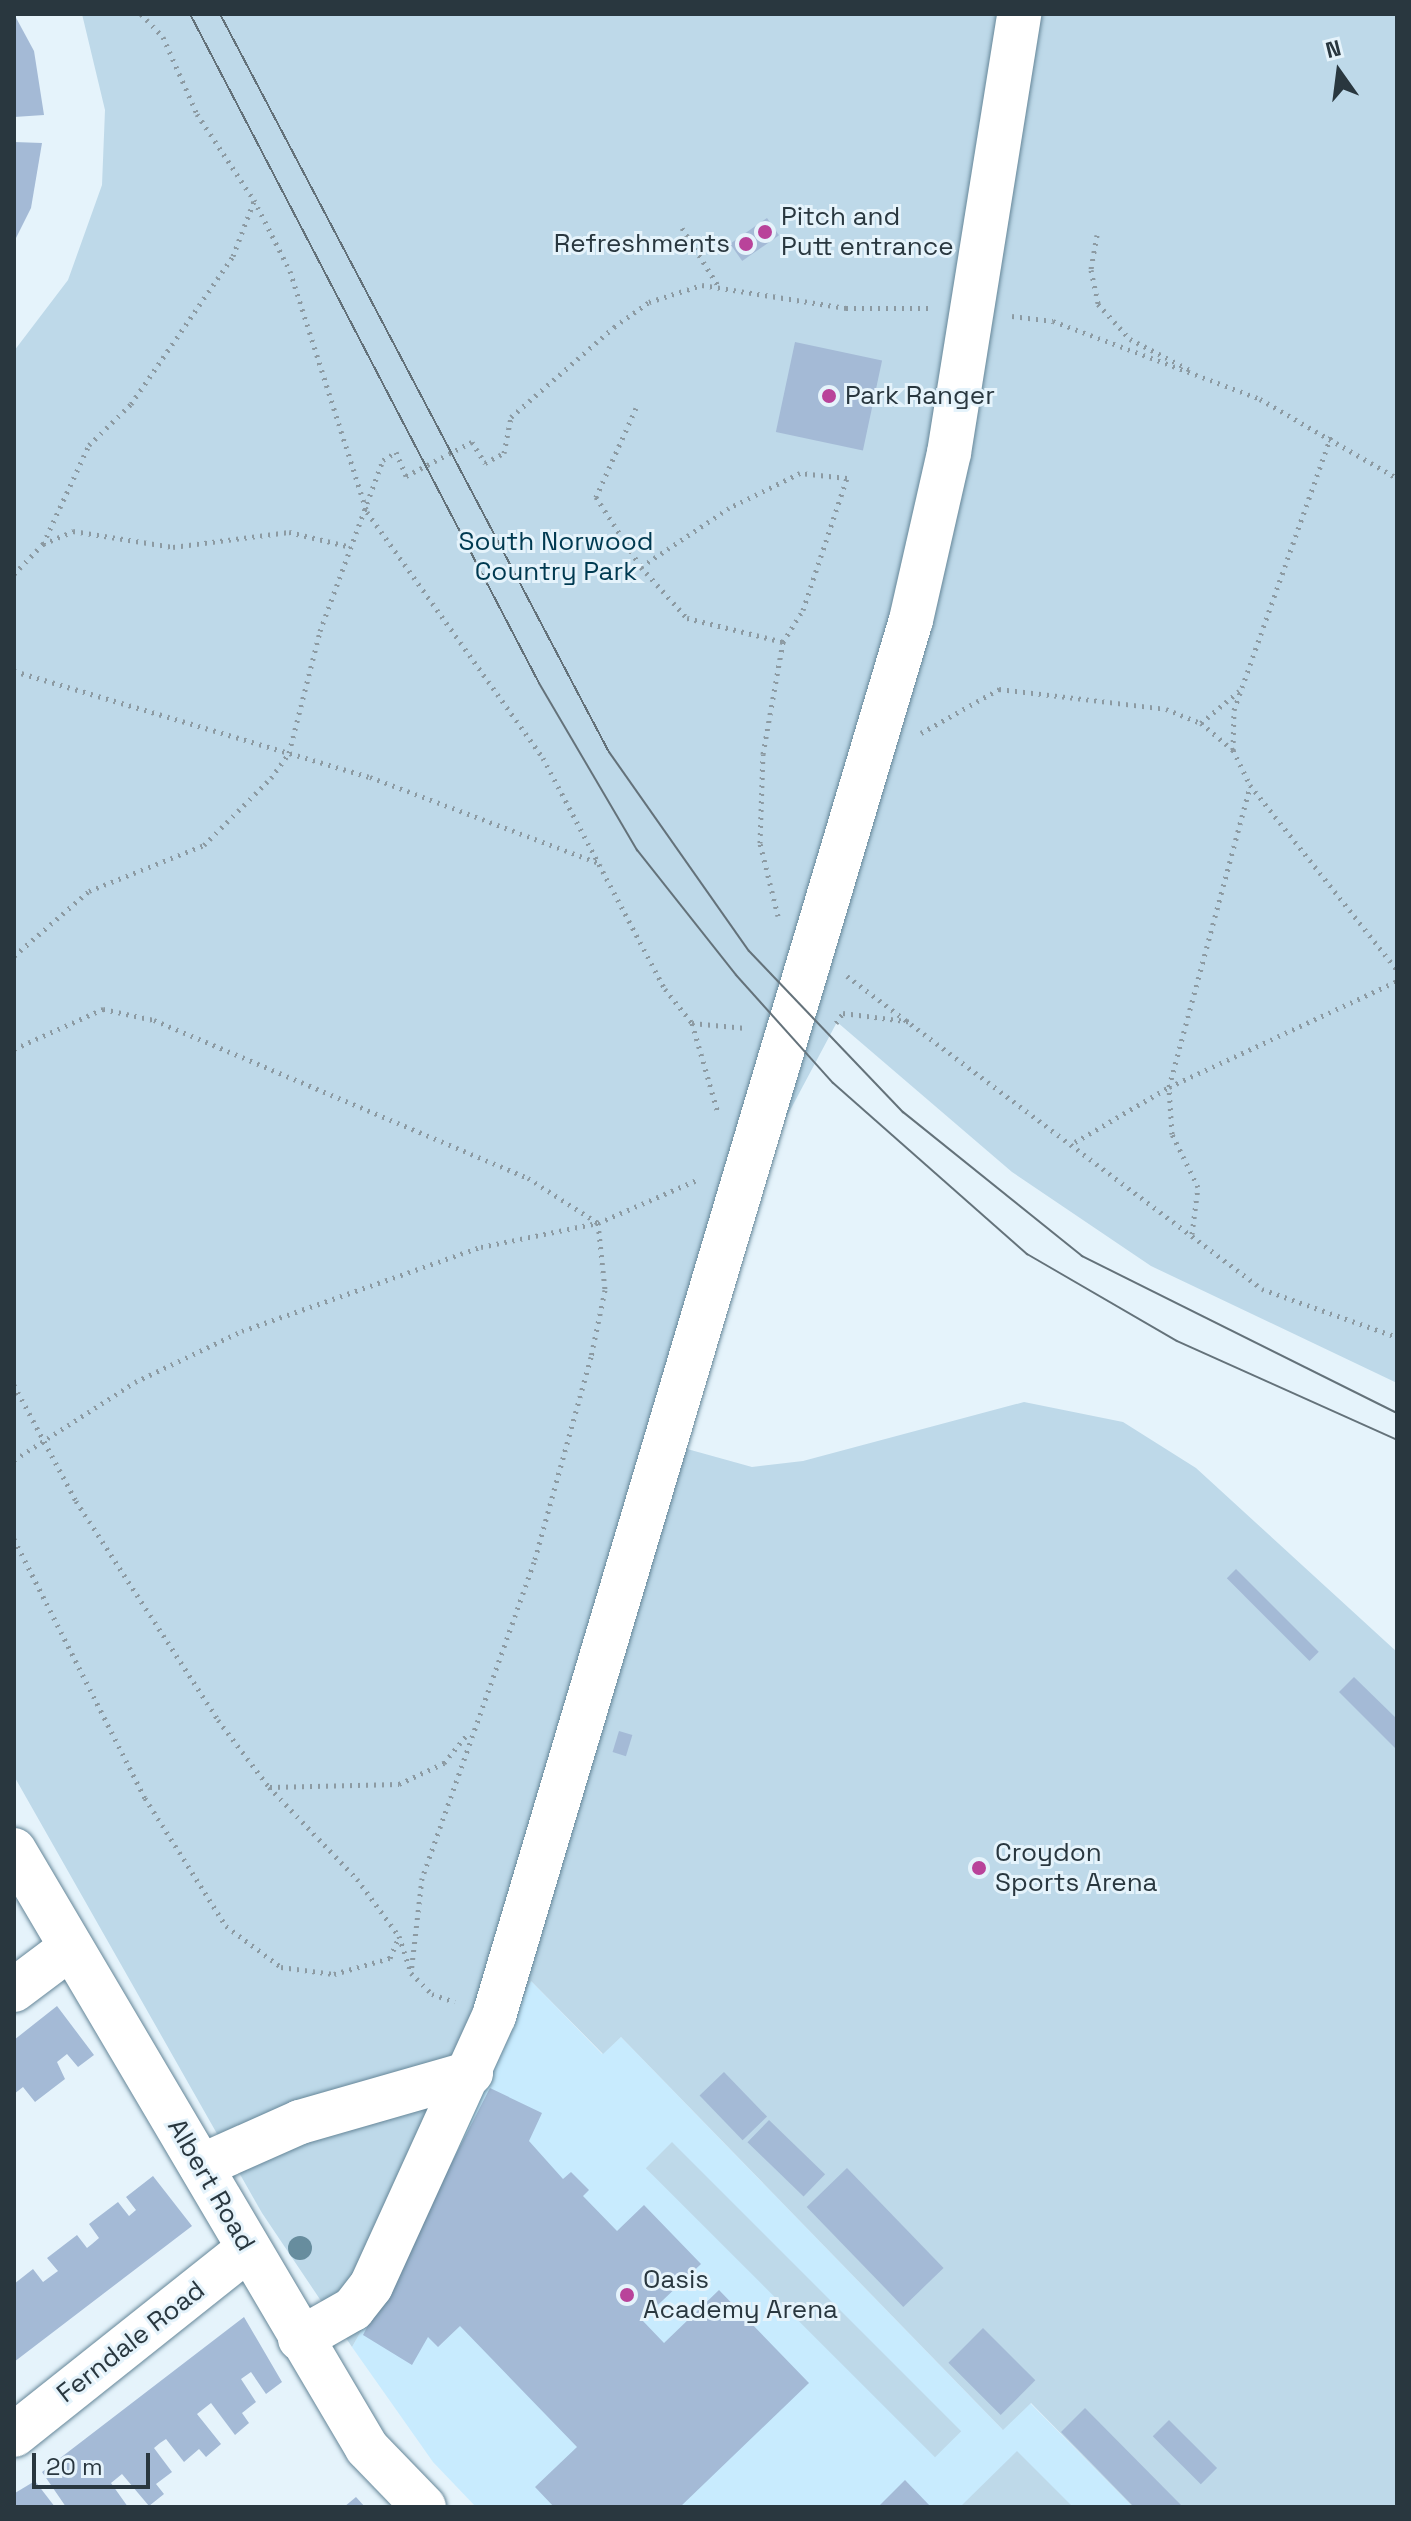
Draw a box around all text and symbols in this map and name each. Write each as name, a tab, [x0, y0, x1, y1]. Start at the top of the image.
north arrow	[1299, 32, 1379, 112]
text: N	[1323, 33, 1344, 64]
place label: Pitch and Putt entrance	[781, 201, 954, 262]
marker: Pitch and Putt entrance	[756, 223, 774, 241]
place label: Refreshments	[554, 228, 730, 260]
marker: Refreshments	[737, 235, 755, 253]
place label: Park Ranger	[845, 380, 995, 412]
marker: Park Ranger	[820, 387, 838, 405]
park label: South Norwood Country Park	[458, 526, 654, 588]
place label: Croydon Sports Arena	[995, 1837, 1158, 1898]
marker: Croydon Sports Arena	[970, 1859, 988, 1877]
street label: Albert Road	[161, 2113, 261, 2257]
place label: Oasis Academy Arena	[643, 2264, 838, 2326]
street label: Ferndale Road	[51, 2275, 211, 2409]
marker: Oasis Academy Arena	[618, 2286, 636, 2304]
scale bar	[36, 2437, 154, 2487]
text: 20 m	[46, 2451, 103, 2482]

